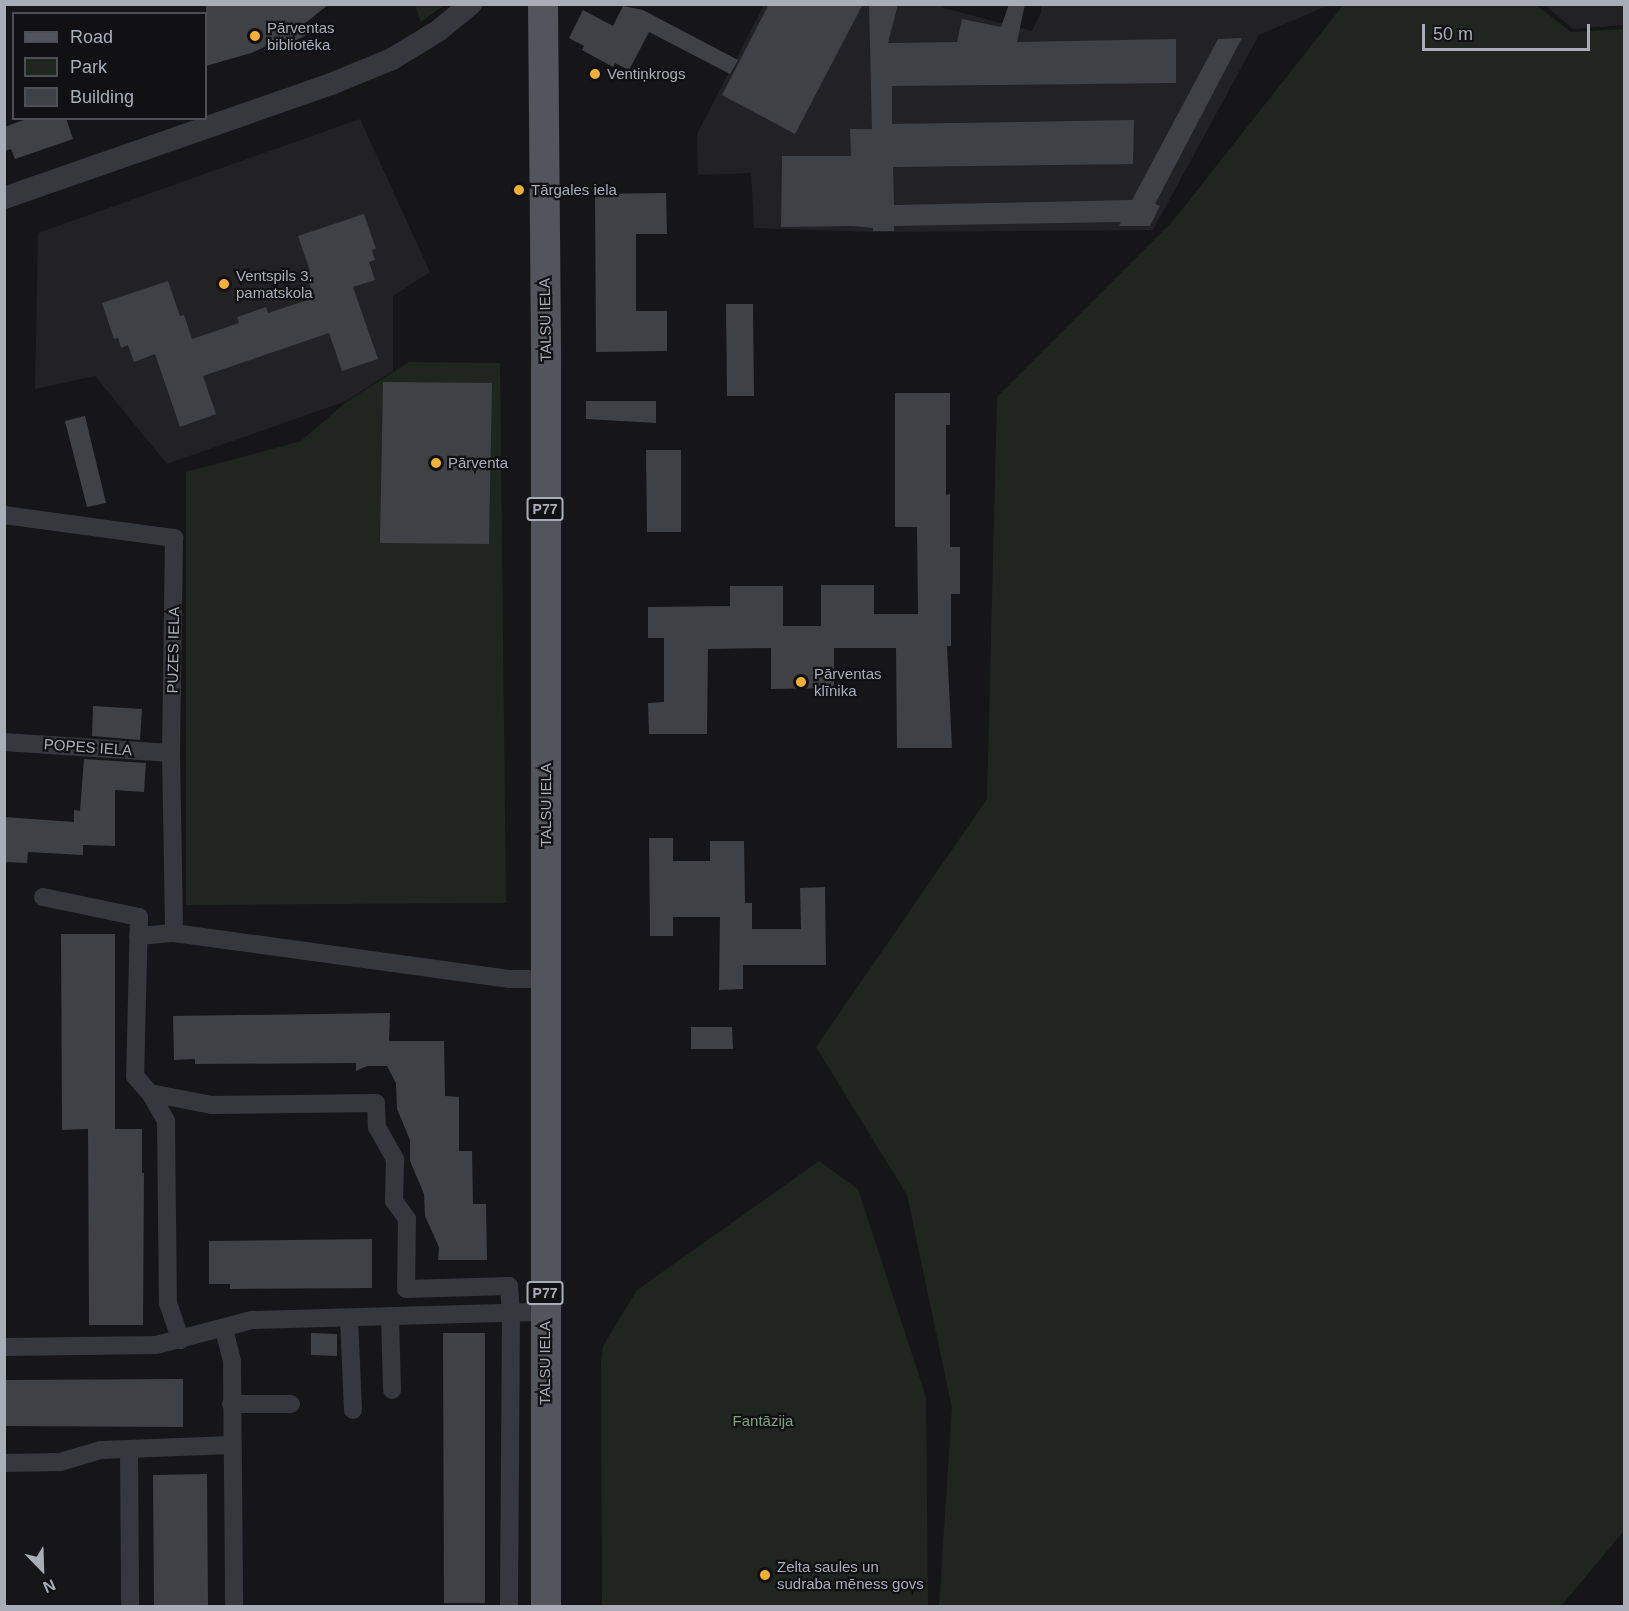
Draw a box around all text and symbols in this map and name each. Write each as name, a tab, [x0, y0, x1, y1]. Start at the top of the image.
legend	[12, 12, 207, 120]
scale bar	[1425, 12, 1593, 50]
place label: Pārventas bibliotēka	[267, 18, 335, 53]
text: 50 m	[1433, 24, 1473, 44]
text: Road	[70, 27, 113, 47]
marker: Pārventas bibliotēka	[248, 29, 262, 43]
text: Park	[70, 57, 107, 77]
place label: Ventiņkrogs	[607, 65, 685, 83]
marker: Ventiņkrogs	[588, 67, 602, 81]
text: Building	[70, 87, 134, 107]
place label: Tārgales iela	[531, 181, 617, 199]
marker: Tārgales iela	[512, 183, 526, 197]
place label: Ventspils 3. pamatskola	[236, 266, 313, 301]
marker: Ventspils 3. pamatskola	[217, 277, 231, 291]
street label: TALSU IELA	[535, 278, 555, 362]
place label: Pārventa	[448, 454, 508, 472]
marker: Pārventa	[429, 456, 443, 470]
road number: P77	[526, 498, 564, 520]
street label: PUZES IELA	[163, 607, 183, 693]
place label: Pārventas klīnika	[814, 664, 882, 699]
marker: Pārventas klīnika	[792, 673, 810, 691]
street label: POPES IELA	[43, 735, 133, 759]
street label: TALSU IELA	[537, 763, 555, 847]
road number: P77	[526, 1282, 564, 1304]
street label: TALSU IELA	[536, 1321, 554, 1405]
park label: Fantāzija	[733, 1412, 793, 1430]
north arrow	[12, 1539, 72, 1599]
place label: Zelta saules un sudraba mēness govs	[777, 1557, 924, 1592]
marker: Zelta saules un sudraba mēness govs	[758, 1568, 772, 1582]
text: N	[41, 1576, 58, 1596]

